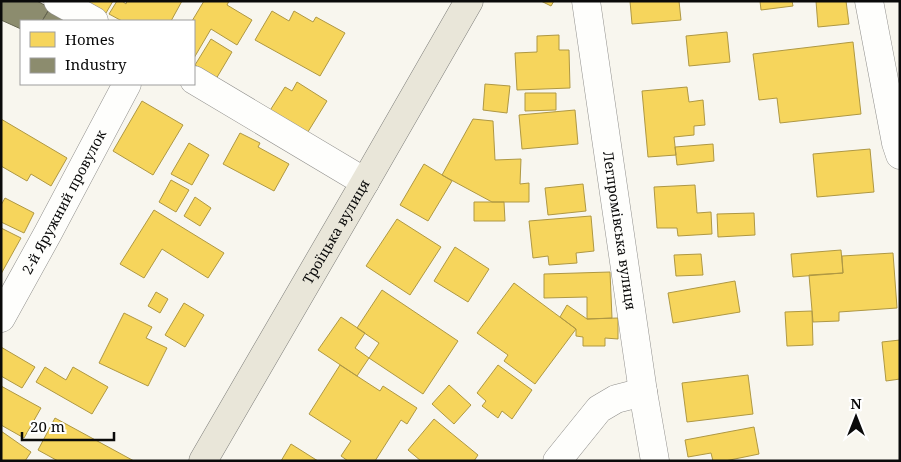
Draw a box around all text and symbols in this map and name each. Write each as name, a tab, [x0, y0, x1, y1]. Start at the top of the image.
legend	[20, 20, 195, 85]
text: Homes	[65, 29, 115, 49]
text: Industry	[65, 54, 127, 74]
street label: 2-й Яружний провулок	[17, 126, 110, 277]
street label: Легпромівська вулиця	[599, 150, 641, 311]
street label: Троїцька вулиця	[298, 176, 374, 287]
north arrow	[831, 392, 881, 442]
text: N	[850, 394, 862, 413]
scale bar	[22, 410, 115, 442]
text: 20 m	[30, 416, 65, 436]

